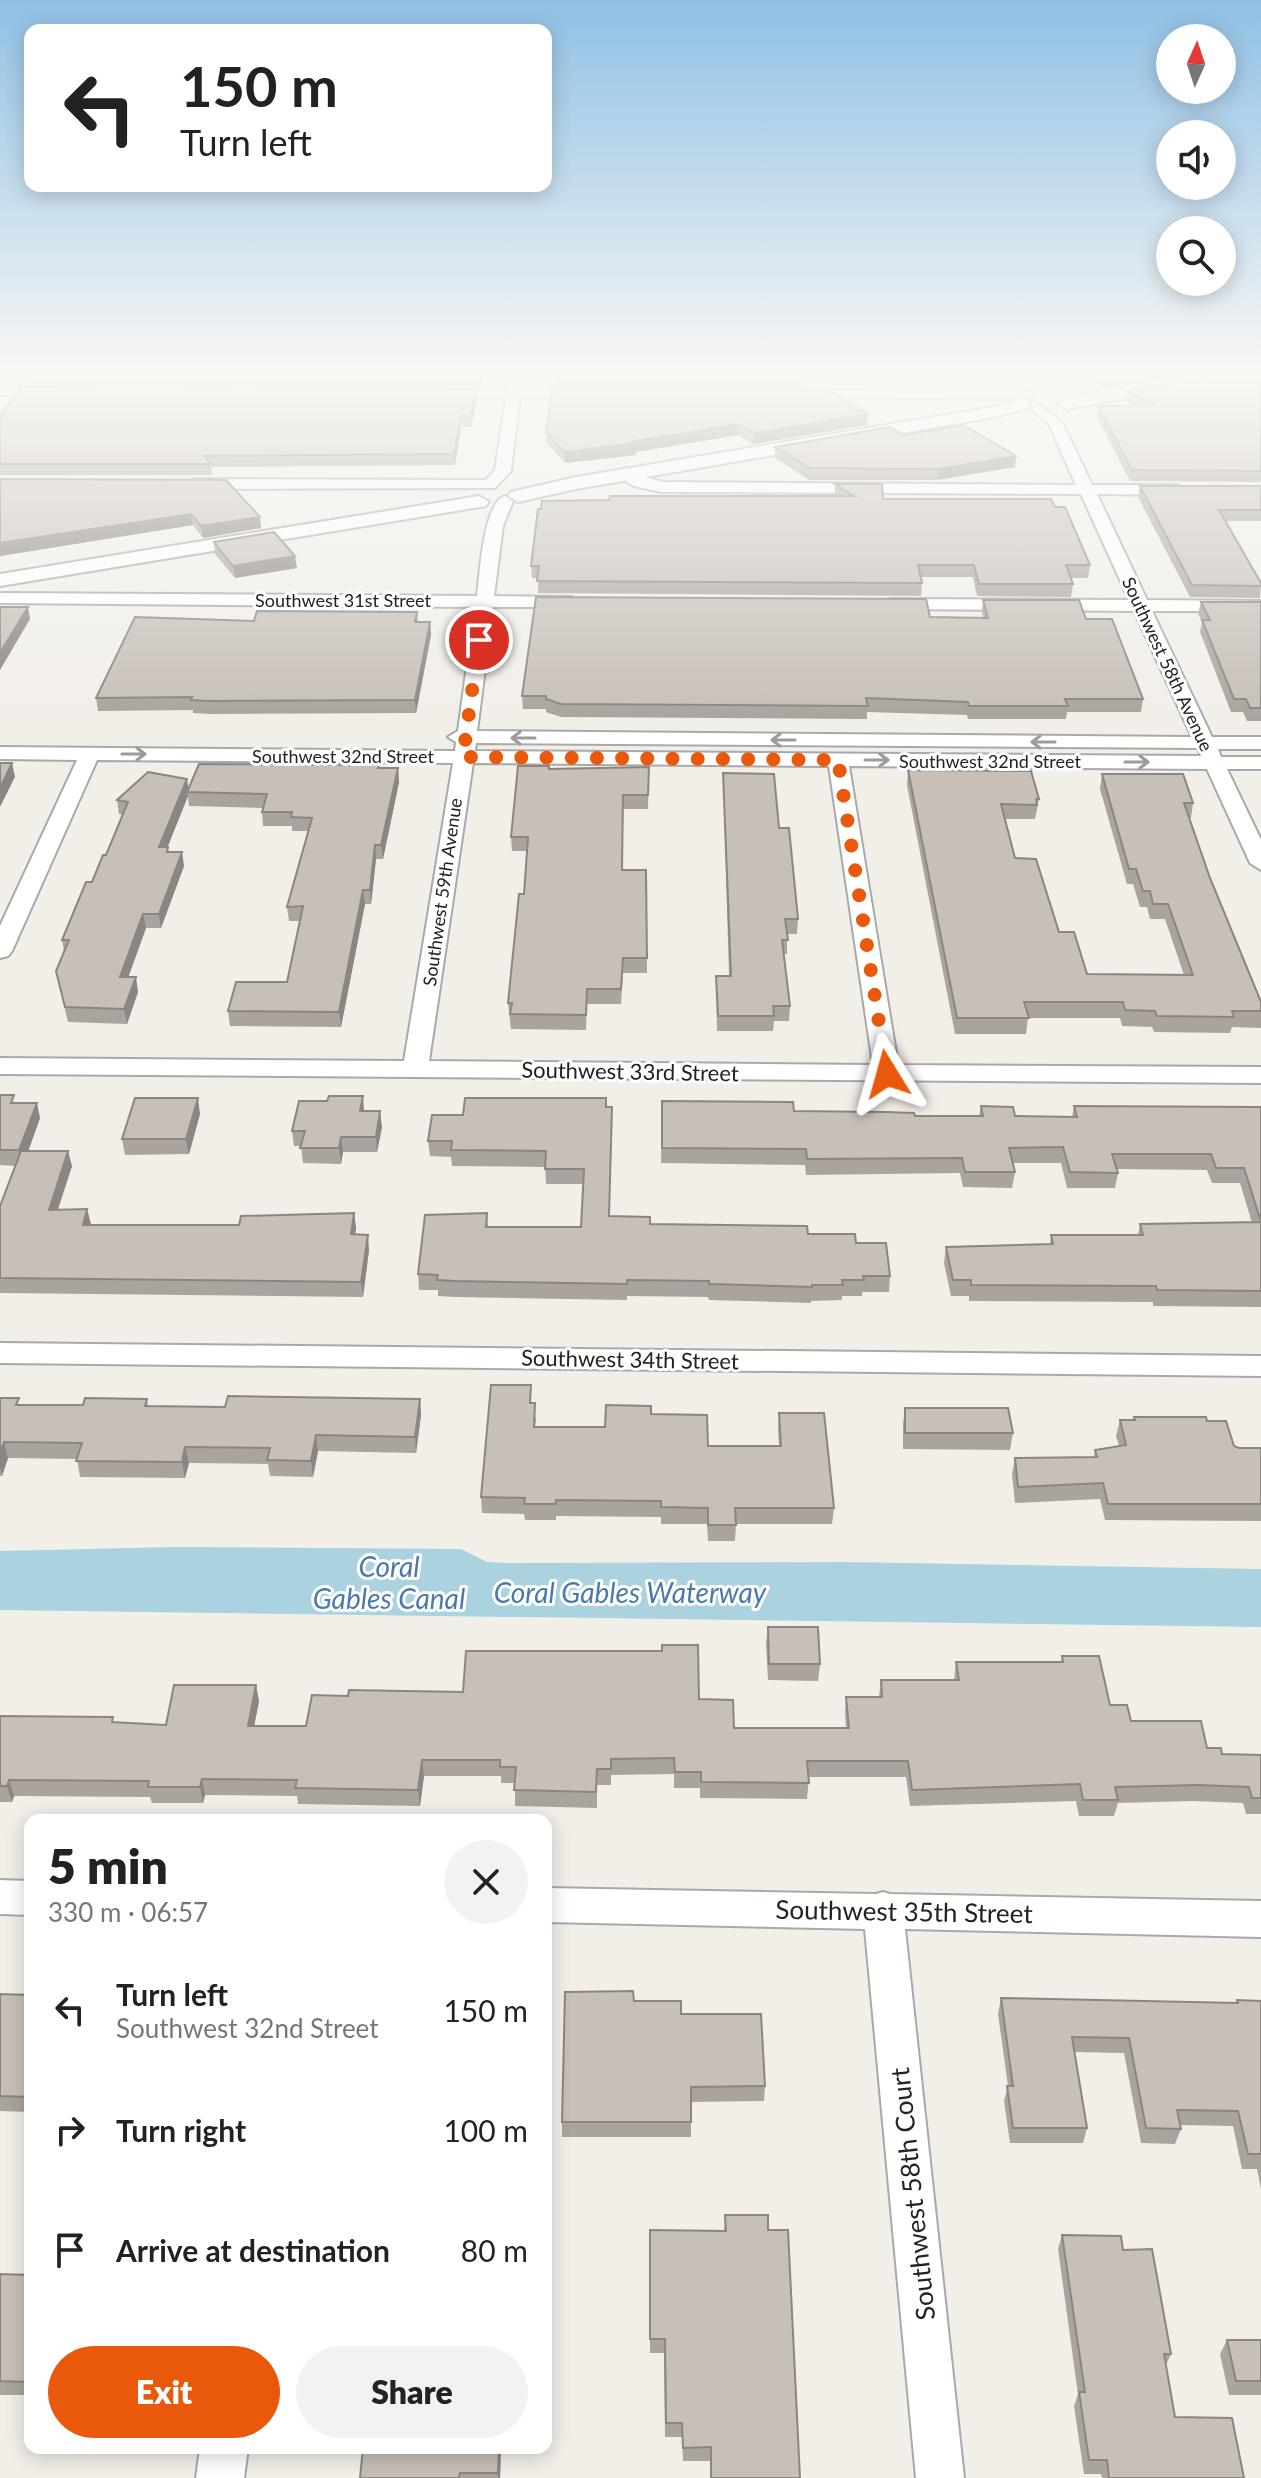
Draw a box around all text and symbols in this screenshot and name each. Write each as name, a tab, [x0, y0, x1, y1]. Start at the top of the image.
north arrow	[1156, 24, 1236, 104]
map controls	[1156, 24, 1236, 296]
text: 150 m	[180, 52, 338, 119]
icon: left	[48, 56, 152, 160]
text: Turn left	[180, 120, 312, 164]
button: sound	[1156, 120, 1236, 200]
button: search	[1156, 216, 1236, 296]
street label: Southwest 58th Avenue	[1118, 573, 1218, 755]
street label: Southwest 31st Street	[255, 589, 431, 611]
pin	[445, 606, 513, 674]
icon: arrive	[457, 618, 501, 662]
one-way arrow	[510, 730, 537, 746]
one-way arrow	[770, 732, 797, 748]
one-way arrow	[1030, 734, 1057, 749]
street label: Southwest 32nd Street	[252, 745, 434, 767]
one-way arrow	[120, 746, 147, 762]
street label: Southwest 32nd Street	[899, 750, 1081, 772]
one-way arrow	[863, 753, 890, 768]
one-way arrow	[1123, 754, 1150, 770]
street label: Southwest 59th Avenue	[418, 797, 466, 987]
position arrow	[845, 1032, 929, 1116]
street label: Southwest 33rd Street	[521, 1056, 739, 1086]
street label: Southwest 34th Street	[521, 1344, 739, 1374]
water label: Coral Gables Canal	[313, 1549, 465, 1615]
water label: Coral Gables Waterway	[494, 1575, 767, 1609]
text: 5 min	[48, 1837, 168, 1894]
button: close	[444, 1840, 528, 1924]
street label: Southwest 35th Street	[775, 1893, 1034, 1929]
text: 330 m · 06:57	[48, 1896, 208, 1928]
text: Turn left	[116, 1976, 228, 2012]
icon: left	[48, 1988, 92, 2032]
text: 150 m	[443, 1992, 528, 2028]
text: Southwest 32nd Street	[116, 2012, 379, 2044]
street label: Southwest 58th Court	[883, 2065, 941, 2322]
icon: right	[48, 2108, 92, 2152]
text: Turn right	[116, 2112, 246, 2148]
text: 100 m	[443, 2112, 528, 2148]
icon: arrive	[48, 2228, 92, 2272]
text: Arrive at destination	[116, 2232, 390, 2268]
text: 80 m	[461, 2232, 528, 2268]
button: Exit	[48, 2346, 280, 2438]
button: Share	[296, 2346, 528, 2438]

